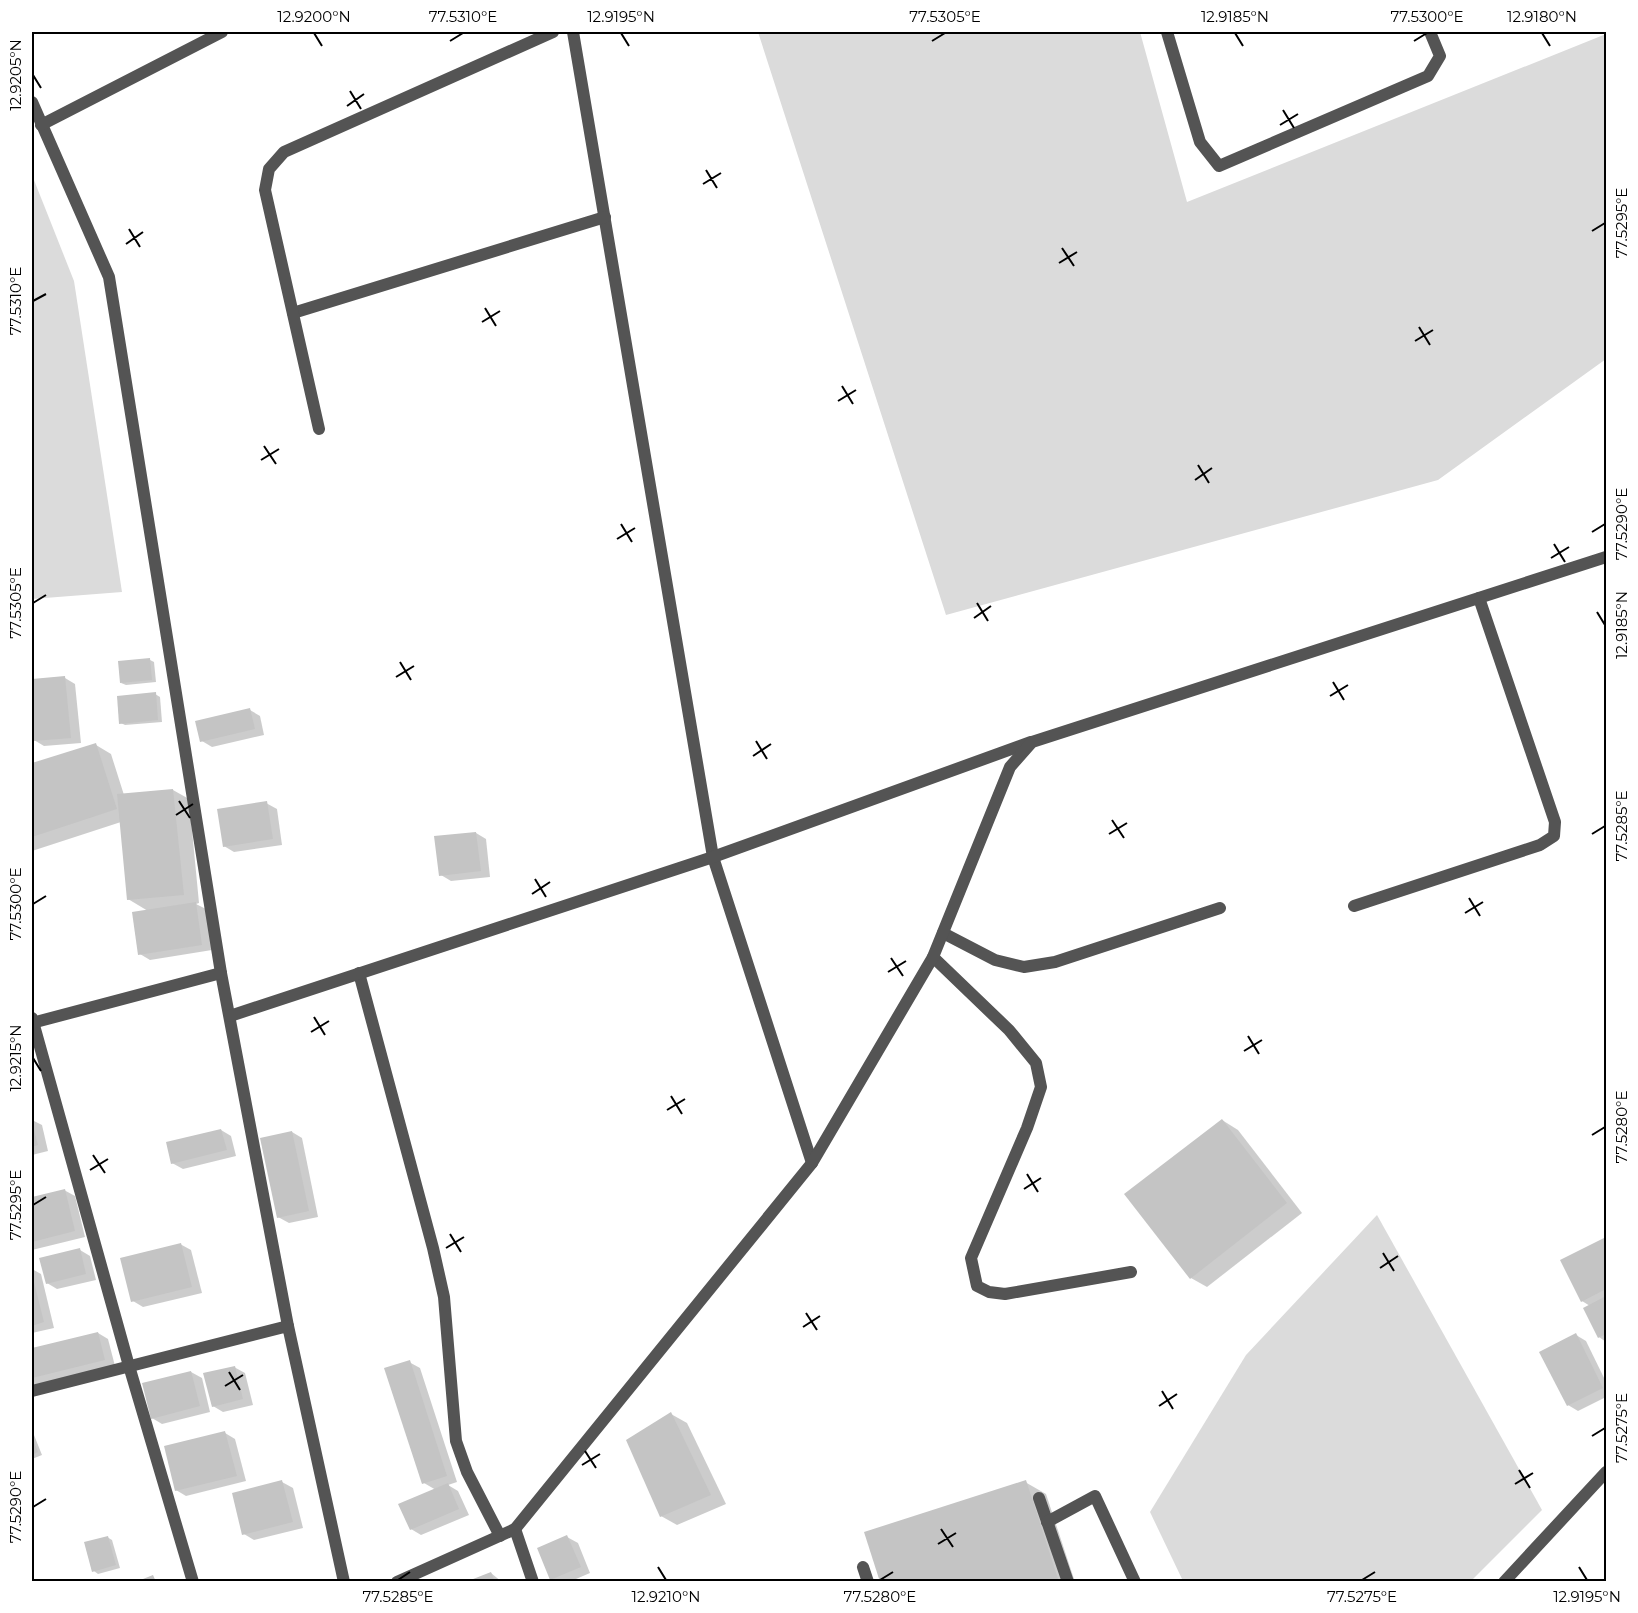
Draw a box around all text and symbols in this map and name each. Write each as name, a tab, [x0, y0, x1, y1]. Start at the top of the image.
text: 12.9200°N	[277, 7, 351, 26]
text: 77.5310°E	[429, 7, 497, 26]
text: 12.9195°N	[587, 7, 655, 26]
text: 77.5305°E	[909, 7, 981, 26]
text: 12.9185°N	[1201, 7, 1269, 26]
text: 77.5300°E	[1390, 7, 1464, 26]
text: 12.9180°N	[1507, 7, 1577, 26]
text: 12.9205°N	[6, 39, 25, 111]
text: 77.5295°E	[1612, 188, 1631, 258]
text: 77.5310°E	[6, 267, 25, 335]
text: 77.5290°E	[1612, 488, 1631, 560]
text: 77.5305°E	[6, 567, 25, 639]
text: 12.9185°N	[1612, 591, 1631, 659]
text: 77.5285°E	[1612, 790, 1631, 862]
text: 77.5300°E	[6, 867, 25, 941]
text: 12.9215°N	[6, 1024, 25, 1092]
text: 77.5280°E	[1612, 1091, 1631, 1163]
text: 77.5295°E	[6, 1170, 25, 1240]
text: 77.5275°E	[1612, 1393, 1631, 1463]
text: 77.5290°E	[6, 1471, 25, 1543]
text: 77.5285°E	[362, 1587, 434, 1606]
text: 12.9210°N	[632, 1587, 700, 1606]
text: 77.5280°E	[844, 1587, 916, 1606]
text: 77.5275°E	[1327, 1587, 1397, 1606]
text: 12.9195°N	[1553, 1587, 1621, 1606]

